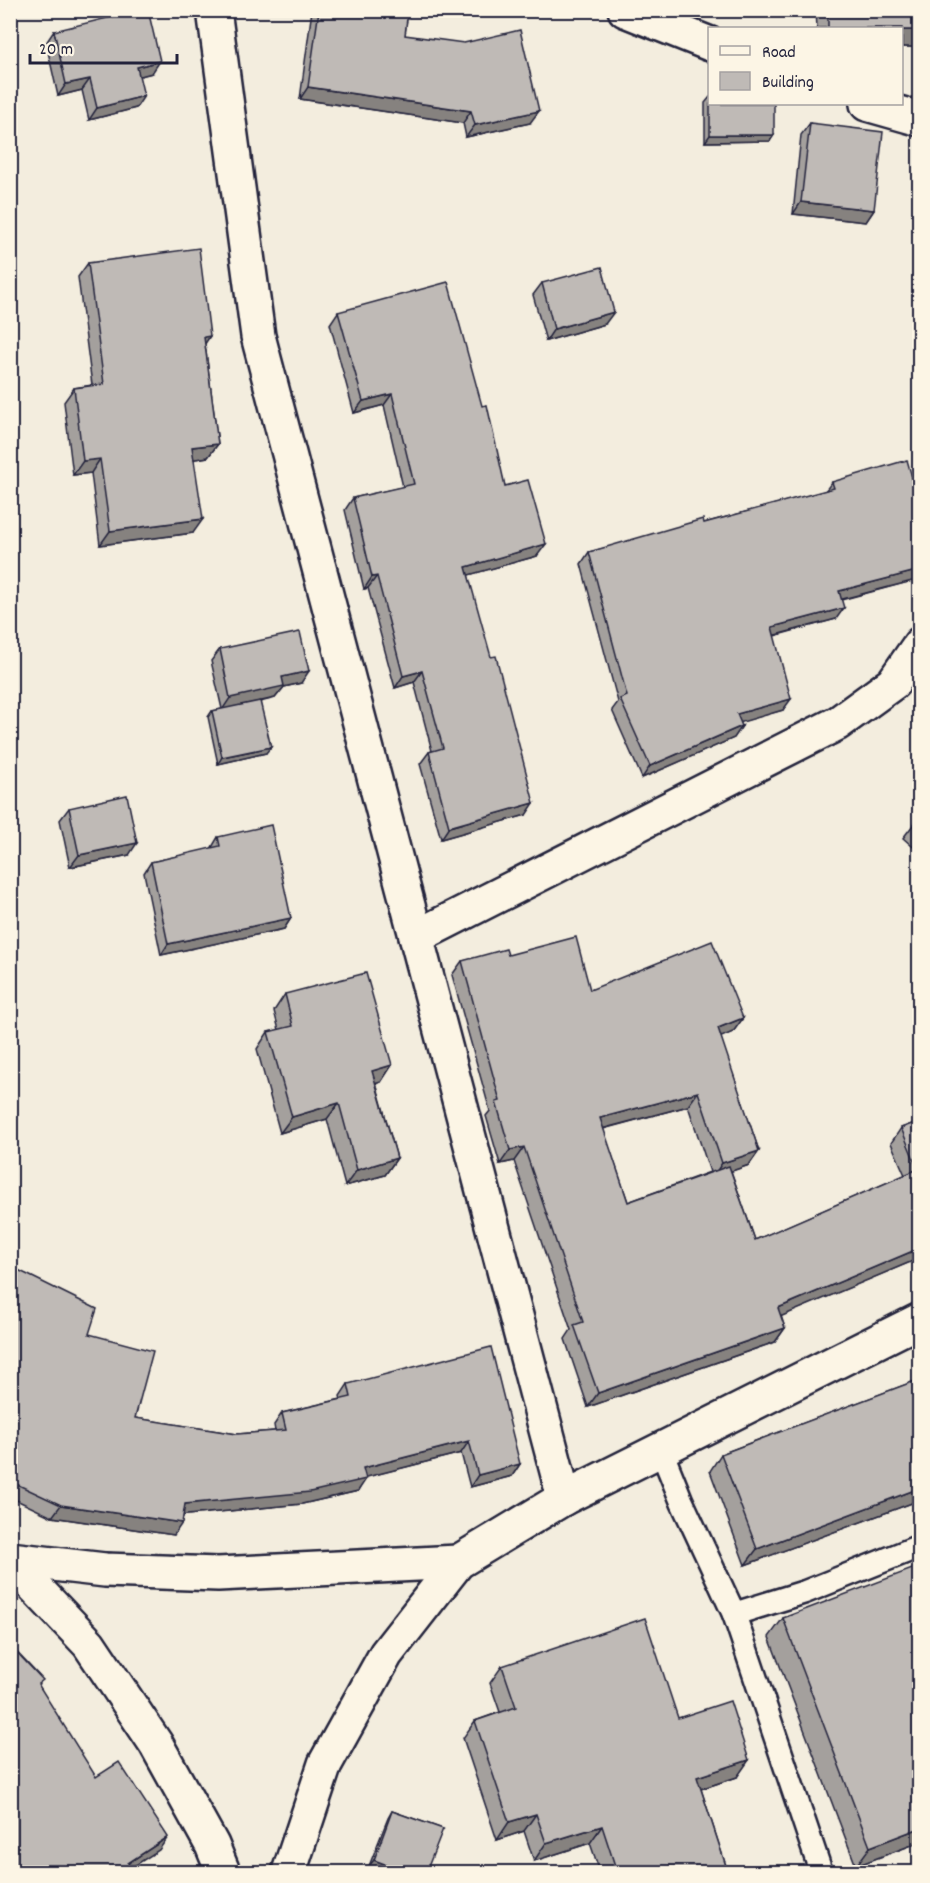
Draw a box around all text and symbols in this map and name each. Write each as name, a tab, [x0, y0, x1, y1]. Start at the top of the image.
scale bar	[30, 27, 177, 65]
legend	[708, 27, 903, 105]
text: 20 m	[39, 38, 73, 63]
text: Road	[762, 41, 796, 66]
text: Building	[762, 71, 814, 96]

